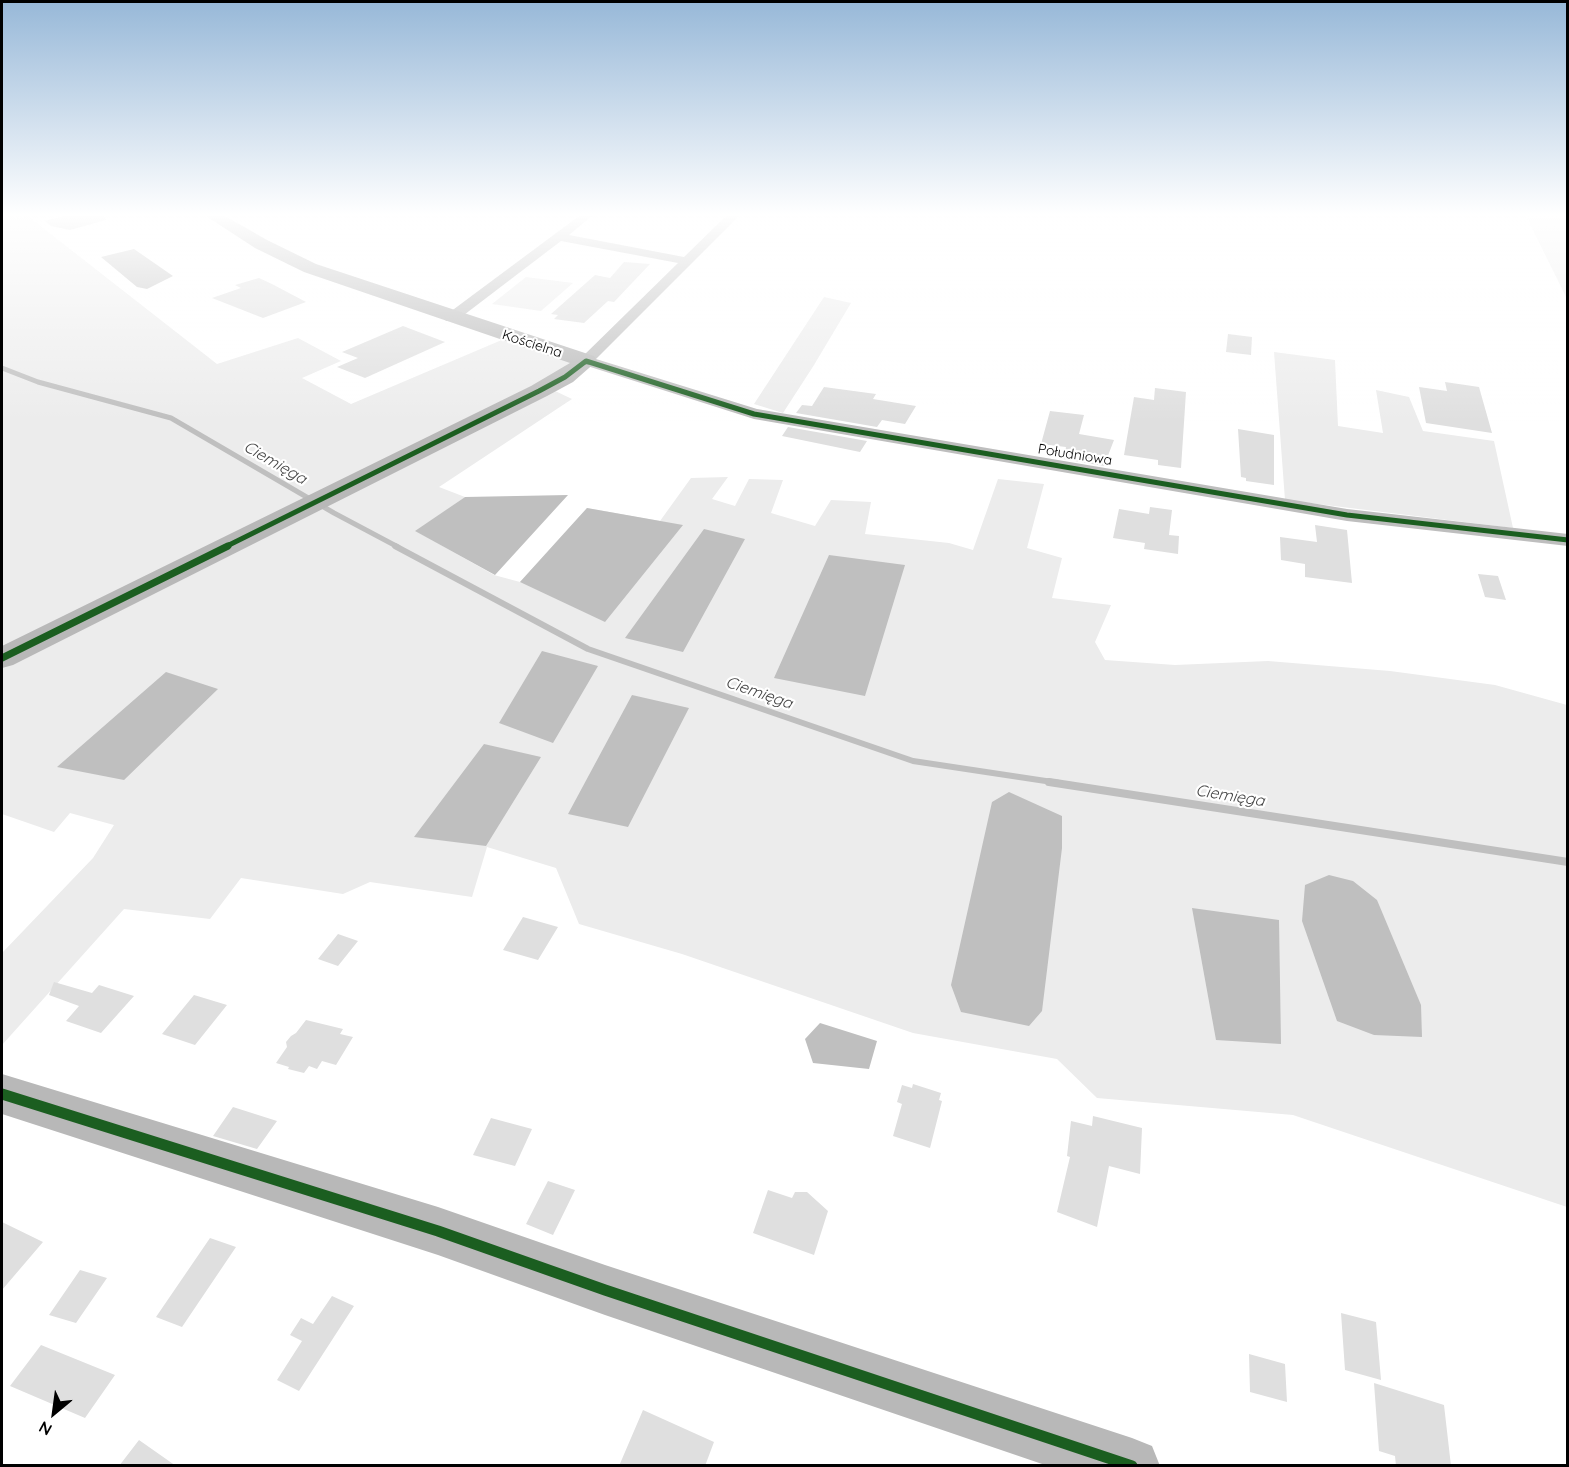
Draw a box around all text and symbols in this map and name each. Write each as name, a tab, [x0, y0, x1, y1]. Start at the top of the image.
street label: Kościelna	[500, 326, 564, 362]
water label: Ciemięga	[240, 437, 310, 489]
street label: Południowa	[1037, 441, 1113, 469]
water label: Ciemięga	[723, 673, 795, 713]
water label: Ciemięga	[1194, 781, 1266, 811]
north arrow	[24, 1383, 84, 1443]
text: N	[35, 1417, 55, 1440]

